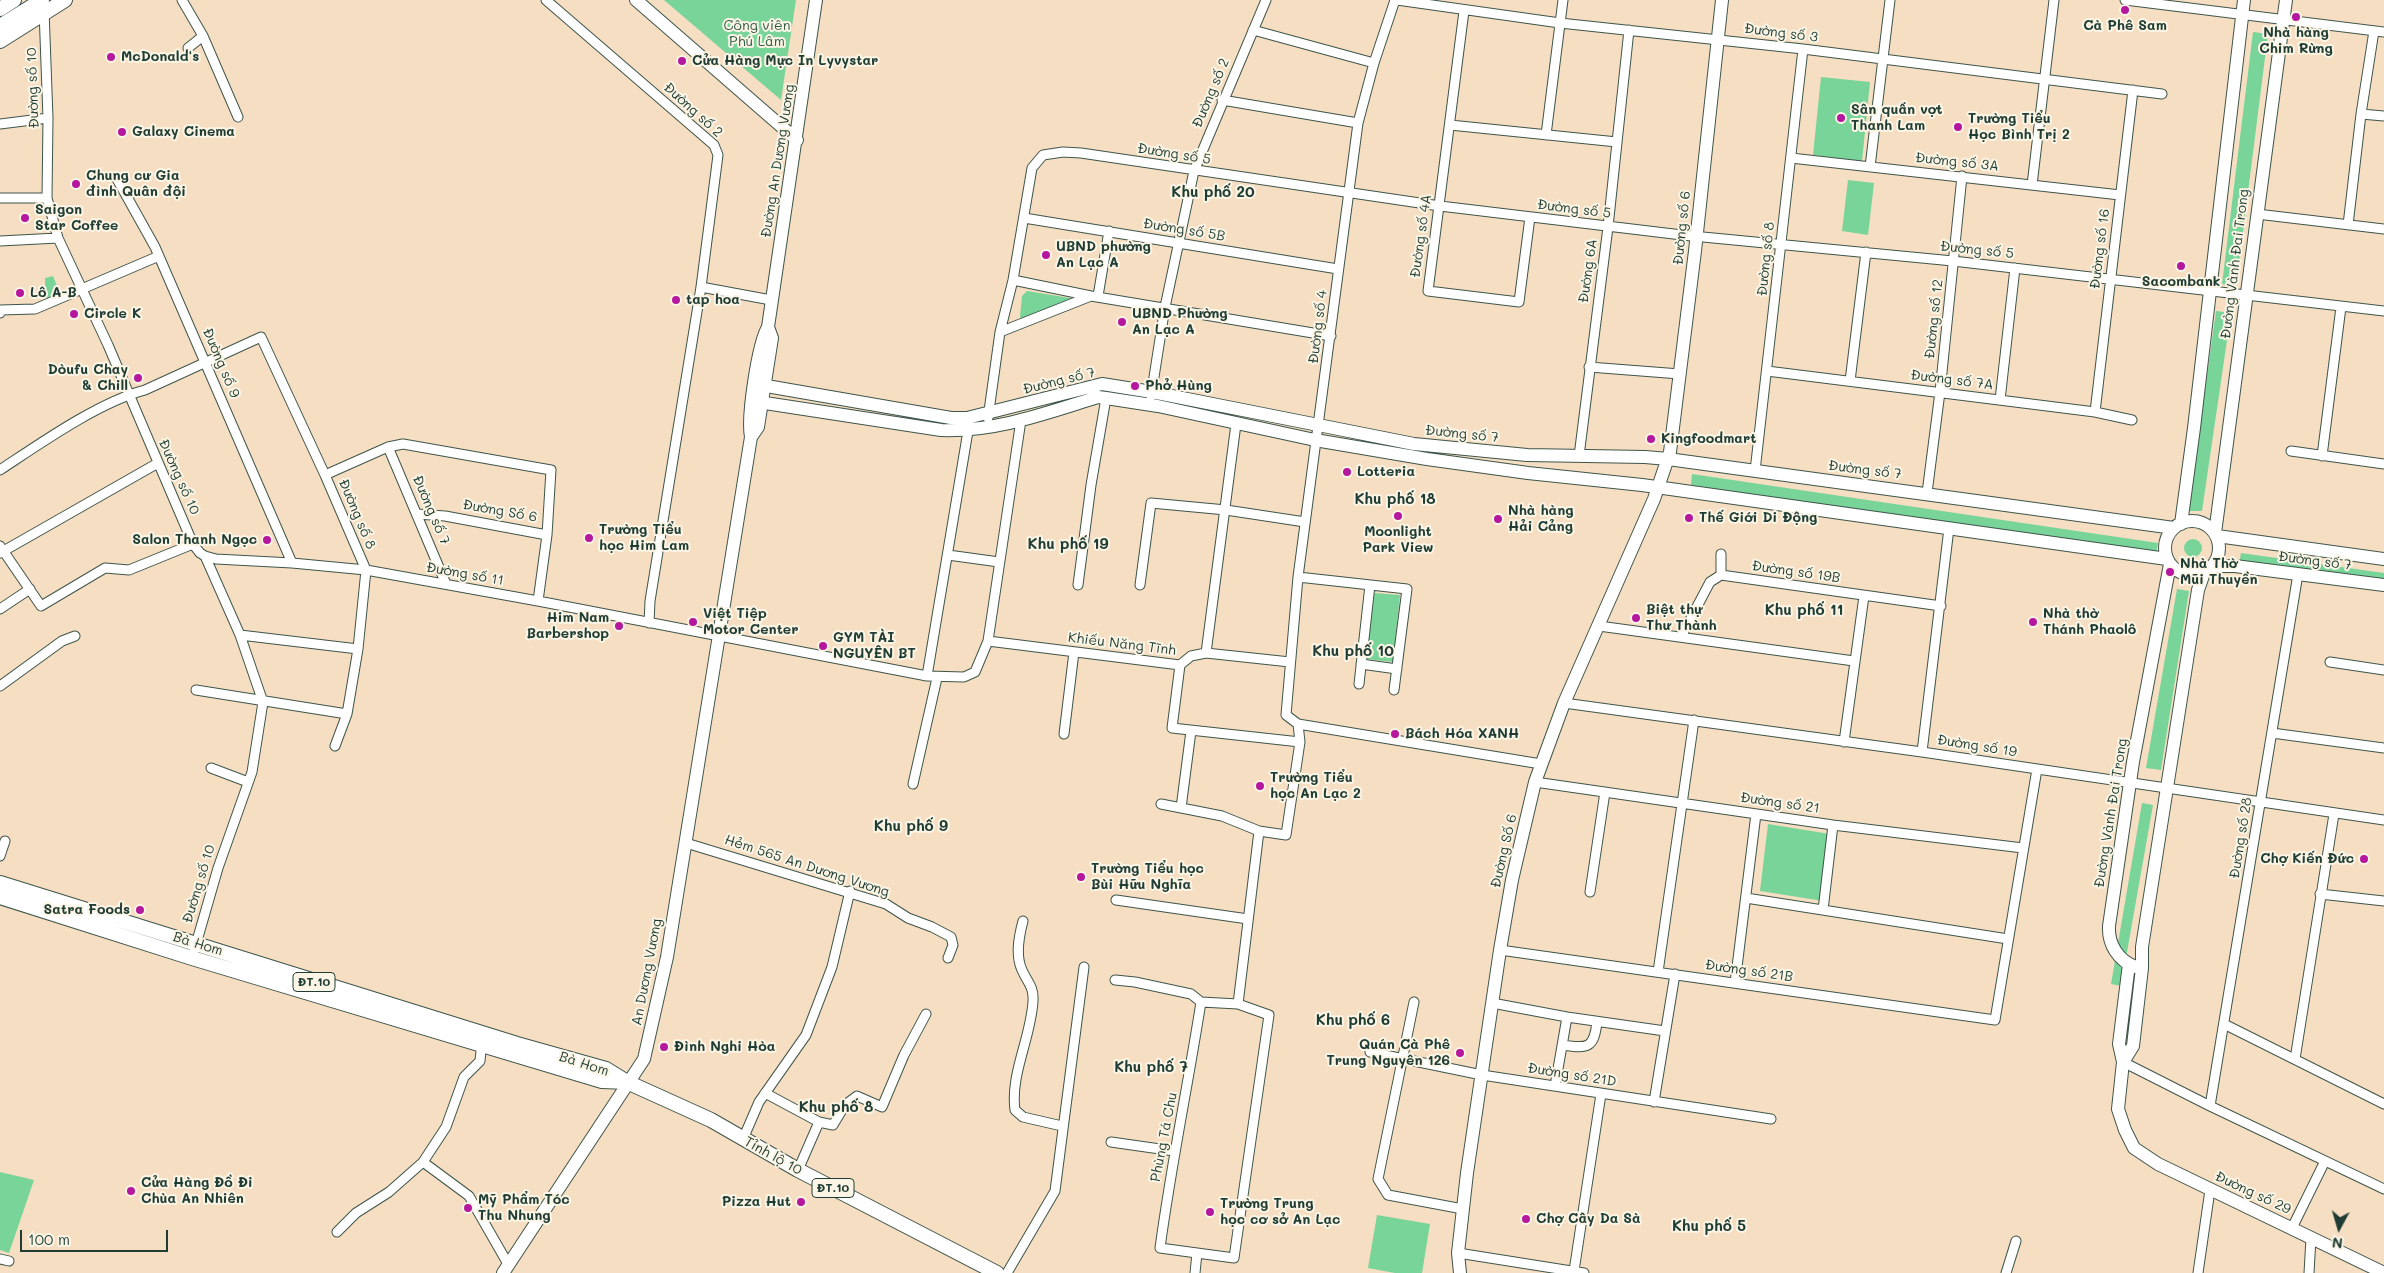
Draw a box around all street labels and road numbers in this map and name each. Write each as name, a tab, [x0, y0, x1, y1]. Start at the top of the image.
street label: Đường số 3	[1743, 20, 1819, 46]
street label: Đường số 10	[23, 47, 43, 129]
street label: Đường số 2	[1189, 56, 1233, 130]
street label: Đường số 2	[660, 79, 726, 141]
street label: Đường An Dương Vương	[758, 83, 798, 239]
street label: Đường số 5	[1136, 140, 1212, 168]
street label: Đường số 3A	[1914, 149, 2000, 175]
street label: Đường Vành Đai Trong	[2217, 188, 2253, 340]
street label: Đường số 6	[1670, 190, 1694, 266]
street label: Đường số 4A	[1407, 193, 1435, 279]
street label: Đường số 5	[1536, 196, 1612, 222]
street label: Đường số 16	[2087, 208, 2113, 290]
street label: Đường số 5B	[1142, 215, 1226, 245]
street label: Đường số 8	[1754, 221, 1778, 297]
street label: Đường 6A	[1575, 238, 1601, 304]
street label: Đường số 5	[1939, 238, 2015, 262]
street label: Đường số 12	[1921, 278, 1947, 360]
street label: Đường số 4	[1305, 289, 1331, 365]
street label: Đường số 9	[199, 326, 243, 400]
street label: Đường số 7	[1021, 364, 1097, 398]
street label: Đường số 7A	[1910, 367, 1994, 393]
street label: Đường số 7	[1424, 422, 1500, 446]
street label: Đường số 10	[155, 437, 203, 517]
street label: Đường số 7	[1827, 457, 1903, 483]
street label: Đường số 7	[409, 473, 453, 547]
street label: Đường số 8	[335, 476, 379, 552]
street label: Đường Số 6	[461, 496, 539, 526]
street label: Đường số 7	[2277, 548, 2353, 574]
street label: Đường số 19B	[1751, 557, 1841, 587]
street label: Đường số 11	[425, 559, 505, 589]
street label: Khiếu Năng Tĩnh	[1067, 629, 1177, 659]
street label: Đường số 19	[1936, 731, 2018, 761]
street label: Đường Vành Đai Trong	[2091, 737, 2131, 889]
street label: Đường số 21	[1739, 789, 1821, 817]
street label: Đường số 28	[2226, 796, 2256, 880]
street label: Đường Số 6	[1487, 812, 1521, 890]
street label: Hẻm 565 An Dương Vương	[722, 831, 892, 901]
street label: Đường số 10	[179, 843, 219, 925]
street label: An Dương Vương	[628, 917, 666, 1027]
street label: Bà Hom	[171, 928, 225, 960]
street label: Đường số 21B	[1704, 957, 1794, 985]
road number: ĐT.10	[293, 972, 335, 992]
street label: Bà Hom	[557, 1048, 611, 1080]
street label: Đường số 21D	[1526, 1060, 1618, 1090]
street label: Phùng Tá Chu	[1147, 1091, 1181, 1183]
street label: Tỉnh lộ 10	[741, 1133, 805, 1179]
street label: Đường số 29	[2212, 1168, 2294, 1218]
road number: ĐT.10	[812, 1178, 854, 1198]

